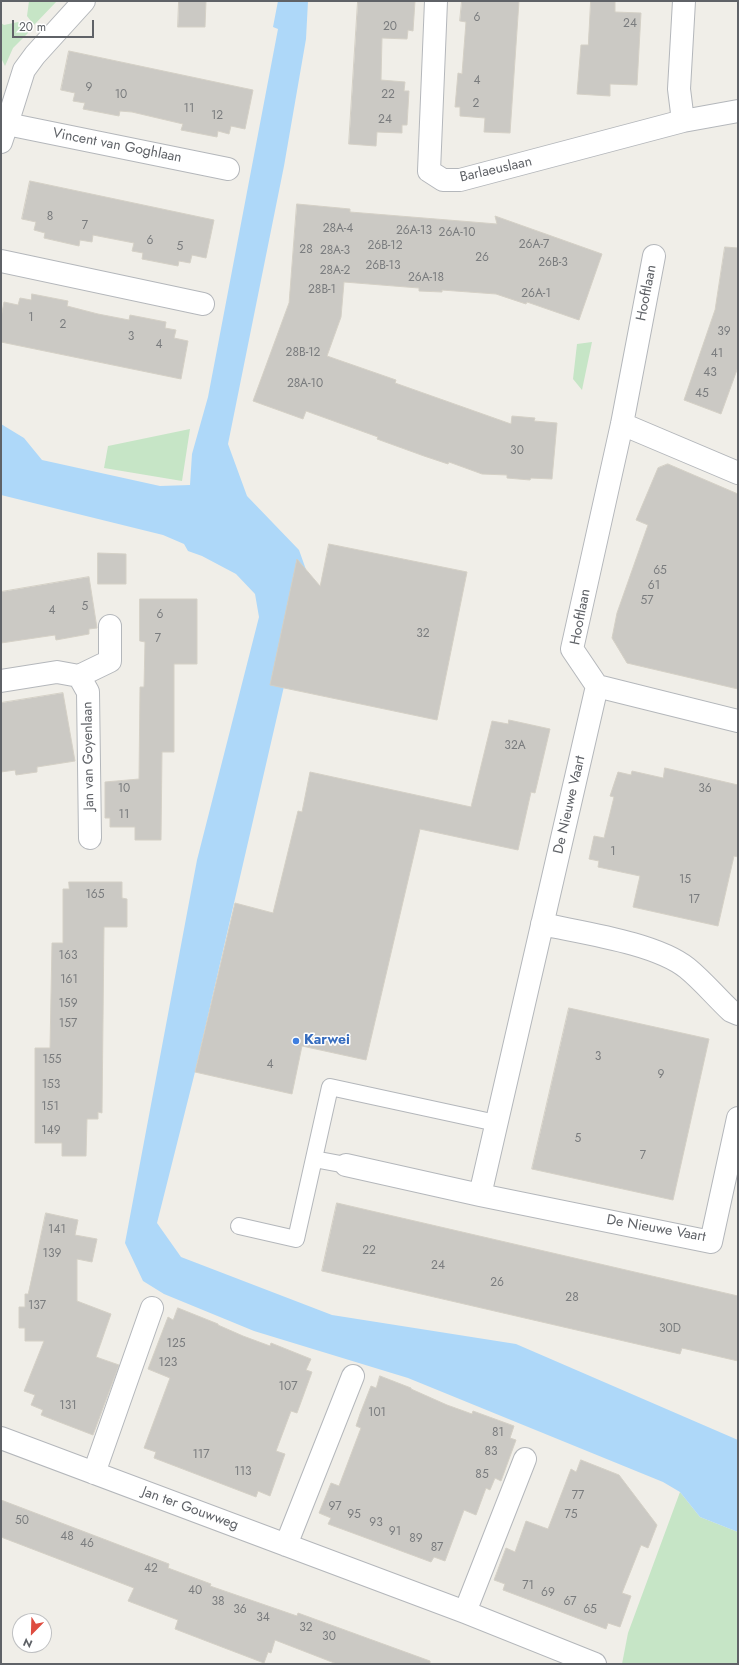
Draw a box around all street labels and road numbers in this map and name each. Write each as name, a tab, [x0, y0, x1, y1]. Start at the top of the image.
street label: Vincent van Goghlaan	[51, 125, 183, 167]
street label: Barlaeuslaan	[458, 154, 534, 186]
street label: Hooftlaan	[633, 264, 661, 322]
street label: Hooftlaan	[567, 588, 595, 646]
street label: Jan van Goyenlaan	[80, 701, 98, 811]
street label: De Nieuwe Vaart	[551, 754, 589, 856]
street label: De Nieuwe Vaart	[605, 1212, 707, 1246]
street label: Jan ter Gouwweg	[139, 1484, 241, 1534]

